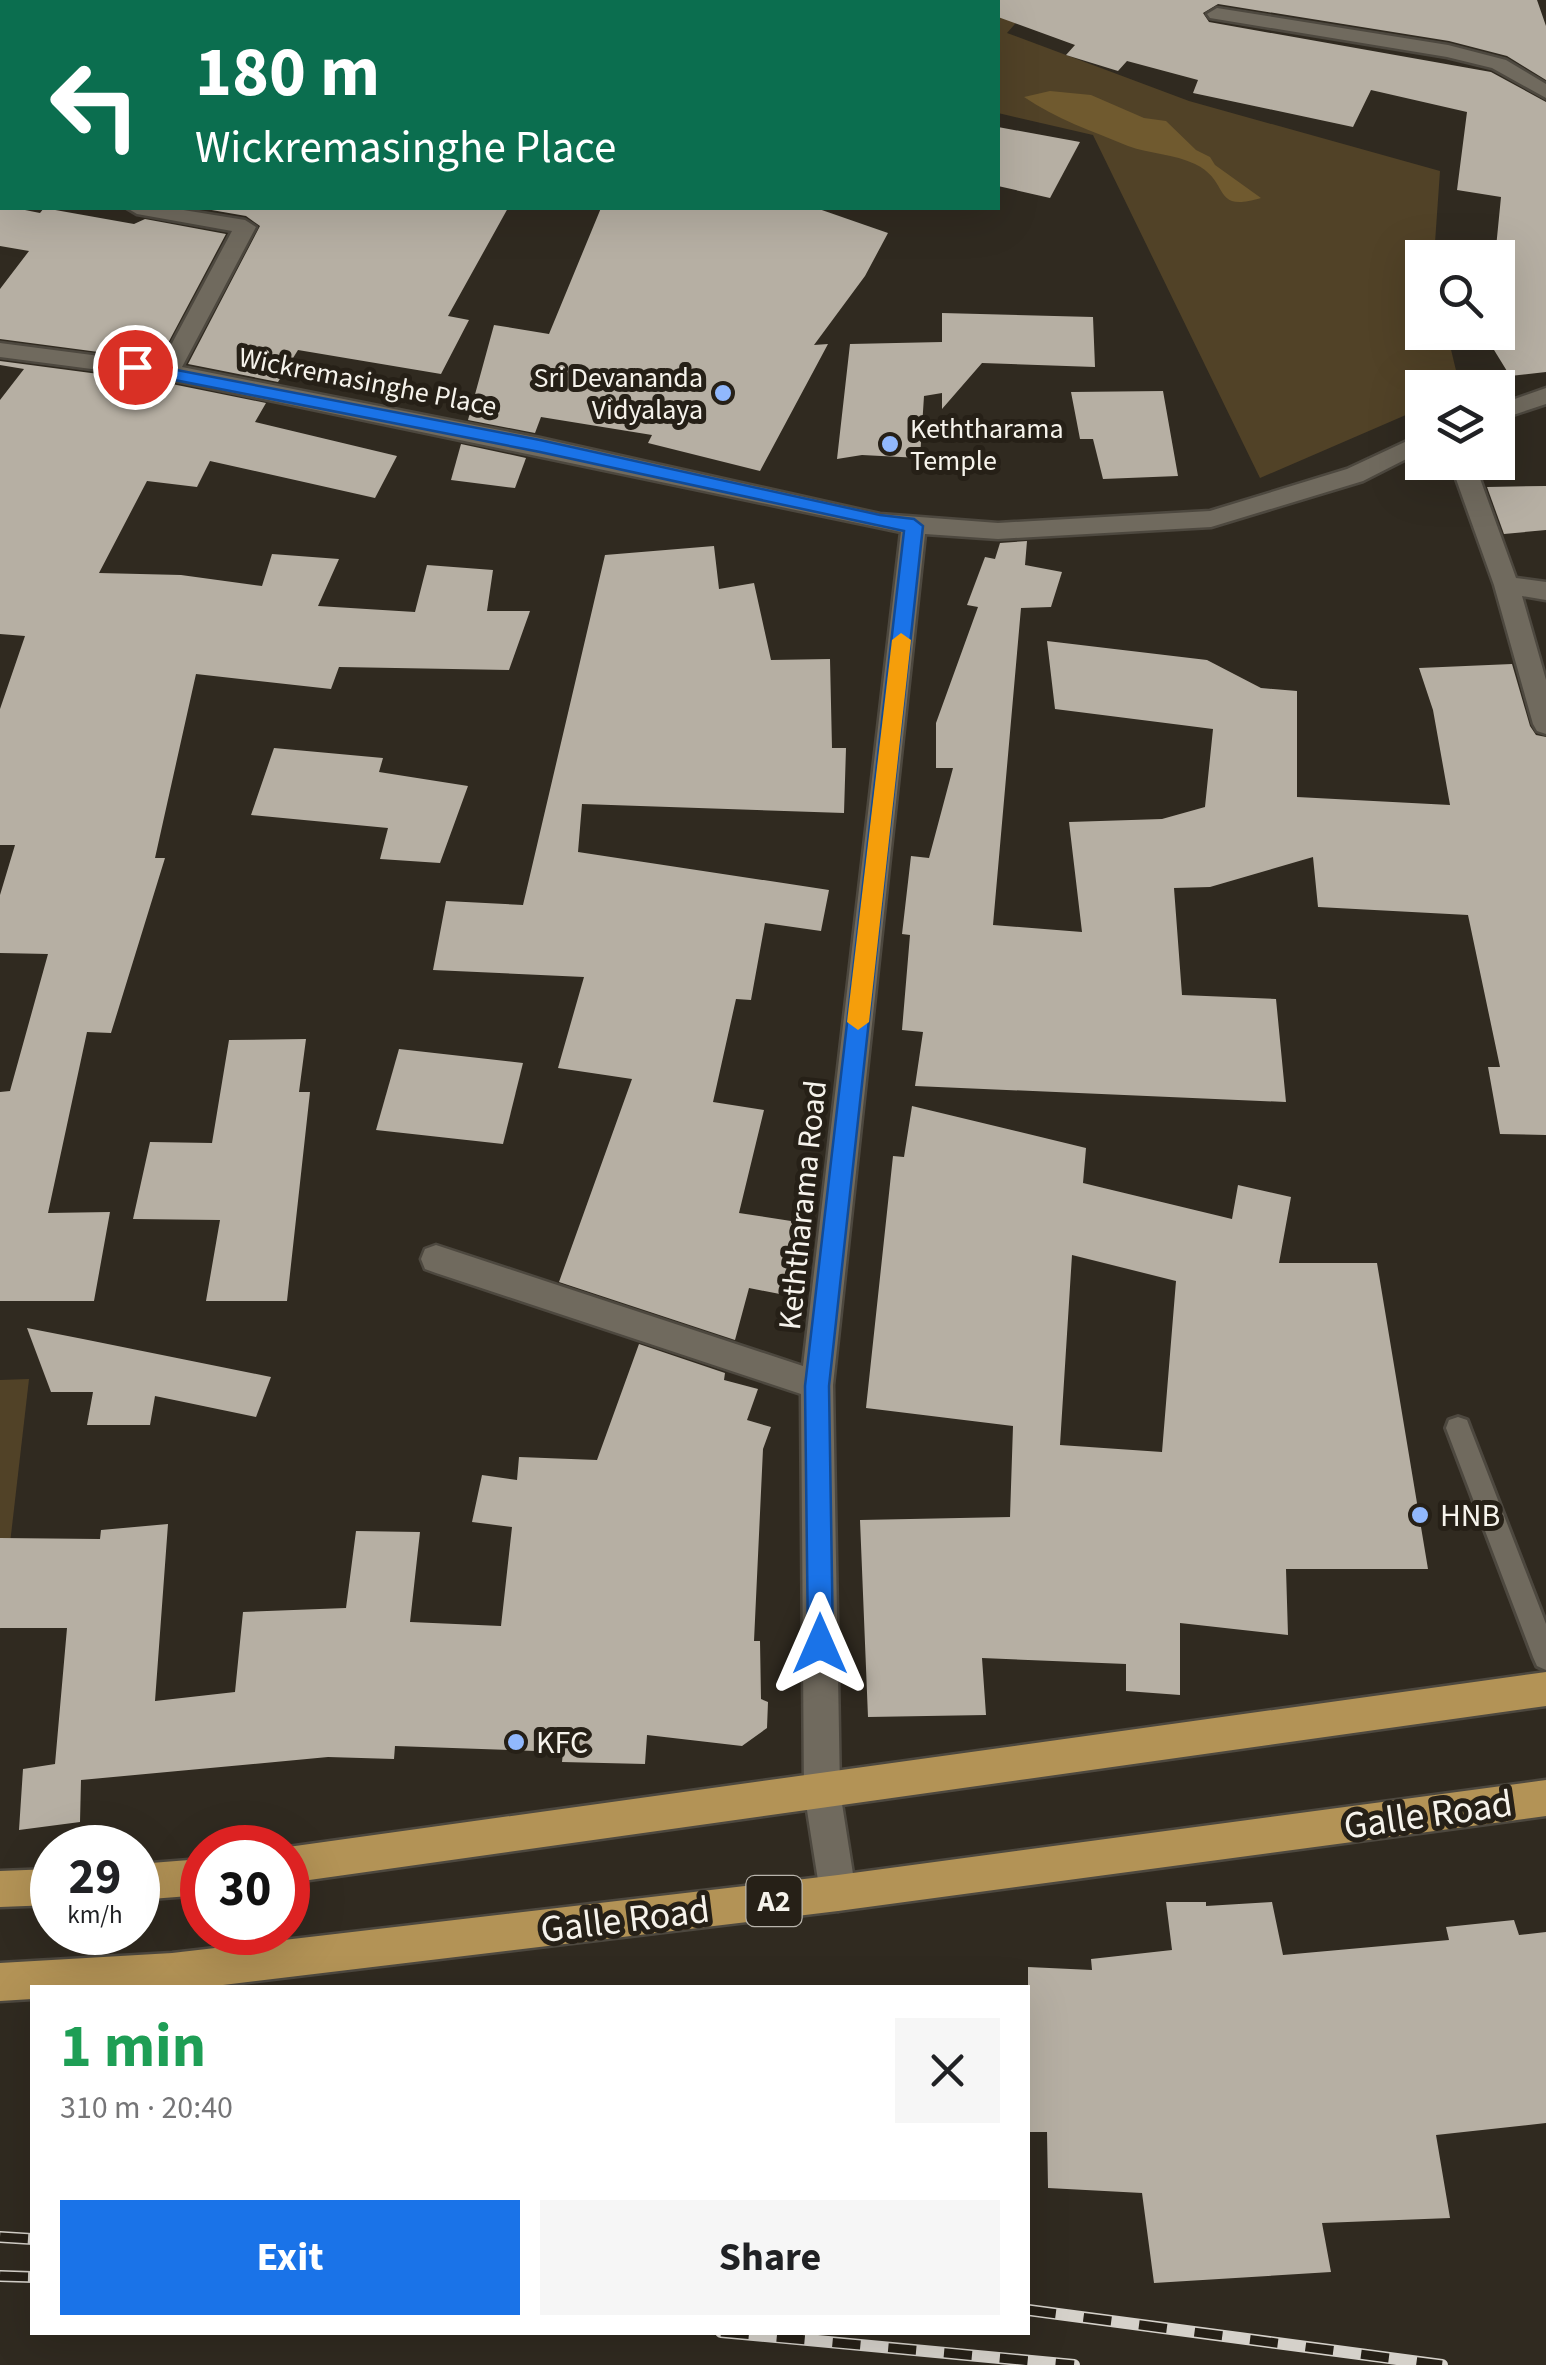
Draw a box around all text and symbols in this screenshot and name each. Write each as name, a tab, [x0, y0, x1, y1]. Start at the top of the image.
text: 180 m	[195, 23, 380, 123]
icon: left	[30, 40, 160, 170]
text: Wickremasinghe Place	[195, 116, 616, 180]
map controls	[1405, 240, 1515, 480]
button: search	[1405, 240, 1515, 350]
pin	[93, 325, 178, 410]
street label: Wickremasinghe Place	[235, 337, 500, 427]
icon: arrive	[108, 340, 163, 395]
place label: Sri Devananda Vidyalaya	[534, 358, 703, 430]
button: layers	[1405, 370, 1515, 480]
marker: Sri Devananda Vidyalaya	[712, 382, 734, 404]
place label: Keththarama Temple	[910, 409, 1064, 481]
marker: Keththarama Temple	[879, 433, 901, 455]
street label: Keththarama Road	[767, 1078, 839, 1332]
place label: HNB	[1440, 1493, 1500, 1539]
marker: HNB	[1409, 1504, 1431, 1526]
position arrow	[768, 1592, 872, 1696]
place label: KFC	[536, 1720, 588, 1766]
marker: KFC	[505, 1731, 527, 1753]
street label: Galle Road	[1340, 1776, 1516, 1854]
speed limit sign: 30	[180, 1825, 310, 1955]
text: 29	[69, 1842, 121, 1913]
road number: A2	[746, 1876, 802, 1926]
street label: Galle Road	[537, 1883, 713, 1957]
text: km/h	[67, 1897, 123, 1933]
text: 1 min	[60, 2005, 206, 2090]
button: close	[895, 2018, 1000, 2123]
text: 310 m · 20:40	[60, 2085, 233, 2131]
button: Exit	[60, 2200, 520, 2315]
button: Share	[540, 2200, 1000, 2315]

